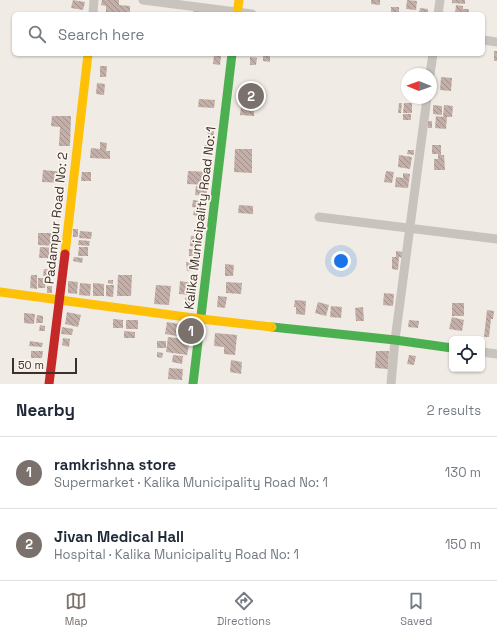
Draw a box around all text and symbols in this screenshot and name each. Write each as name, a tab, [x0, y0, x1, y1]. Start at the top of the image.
search box	[12, 12, 485, 56]
icon: search	[26, 23, 48, 45]
text: Search here	[58, 25, 144, 44]
north arrow	[401, 68, 437, 104]
pin: 2	[238, 81, 264, 111]
street label: Kalika Municipality Road No: 1	[180, 126, 220, 310]
street label: Padampur Road No: 2	[41, 151, 71, 285]
your location	[331, 251, 351, 271]
pin: 1	[178, 316, 204, 346]
map controls	[449, 336, 485, 372]
button: locate	[449, 336, 485, 372]
scale bar	[12, 356, 77, 375]
text: 50 m	[18, 358, 44, 372]
text: Nearby	[16, 399, 75, 421]
text: 2 results	[427, 402, 481, 419]
text: ramkrishna store	[54, 455, 176, 474]
text: 1	[26, 464, 32, 481]
text: 130 m	[445, 464, 481, 481]
text: Supermarket · Kalika Municipality Road No: 1	[54, 474, 328, 491]
text: Jivan Medical Hall	[54, 527, 184, 546]
text: 2	[25, 536, 33, 553]
text: 150 m	[445, 536, 481, 553]
text: Hospital · Kalika Municipality Road No: 1	[54, 546, 299, 563]
tab: Map	[65, 590, 88, 628]
tab: Directions	[217, 590, 271, 628]
tab: Saved	[400, 590, 432, 628]

